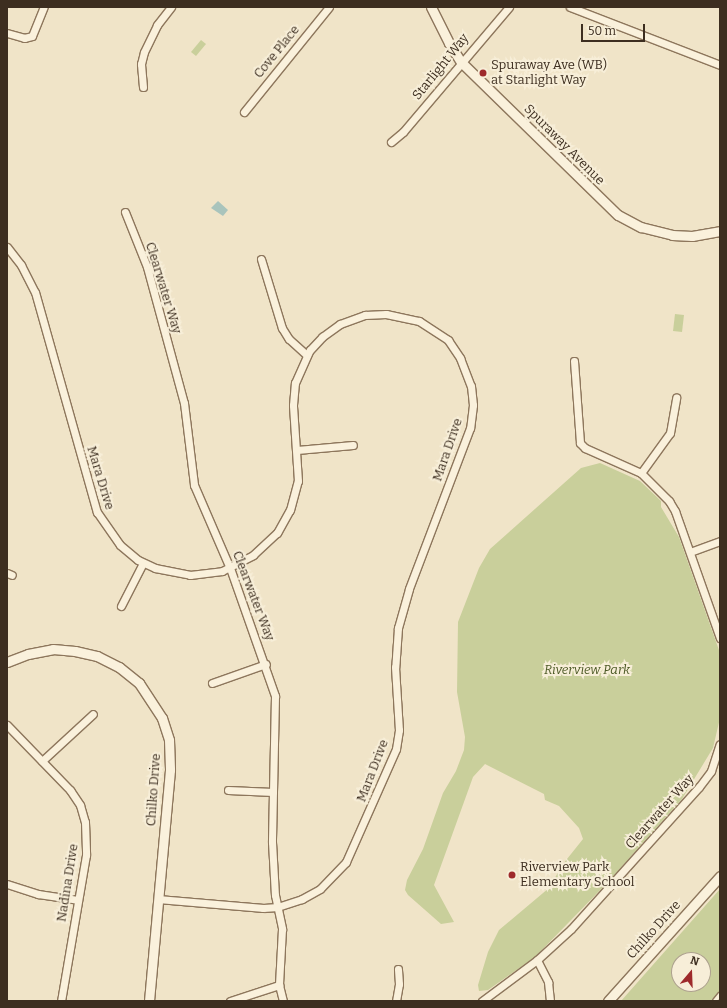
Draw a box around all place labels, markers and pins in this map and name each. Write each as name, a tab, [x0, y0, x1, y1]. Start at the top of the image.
place label: Spuraway Ave (WB) at Starlight Way	[491, 58, 607, 89]
marker: Spuraway Ave (WB) at Starlight Way	[478, 68, 488, 78]
place label: Riverview Park Elementary School	[520, 860, 635, 891]
marker: Riverview Park Elementary School	[507, 870, 517, 880]

